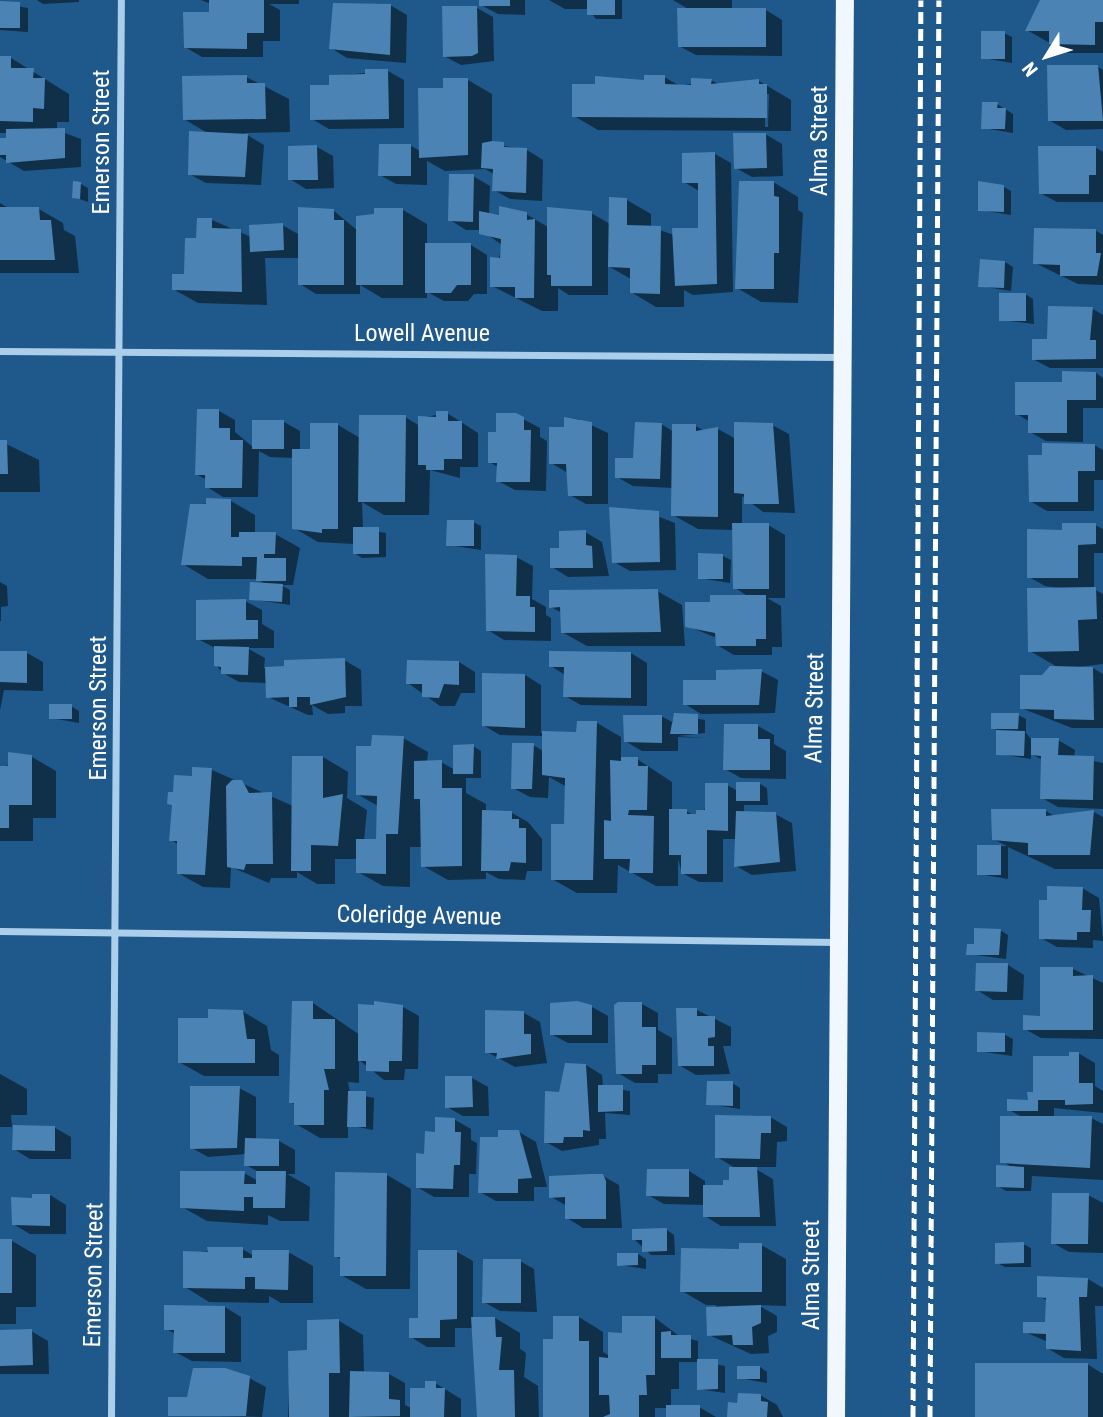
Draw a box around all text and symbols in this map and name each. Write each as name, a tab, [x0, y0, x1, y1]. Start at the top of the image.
north arrow	[1012, 21, 1082, 91]
text: N	[1017, 58, 1043, 81]
street label: Emerson Street	[88, 70, 116, 214]
street label: Alma Street	[806, 86, 834, 196]
street label: Lowell Avenue	[354, 320, 490, 348]
street label: Emerson Street	[85, 636, 113, 780]
street label: Alma Street	[800, 652, 830, 764]
street label: Coleridge Avenue	[336, 900, 502, 932]
street label: Emerson Street	[78, 1202, 110, 1348]
street label: Alma Street	[798, 1220, 826, 1330]

